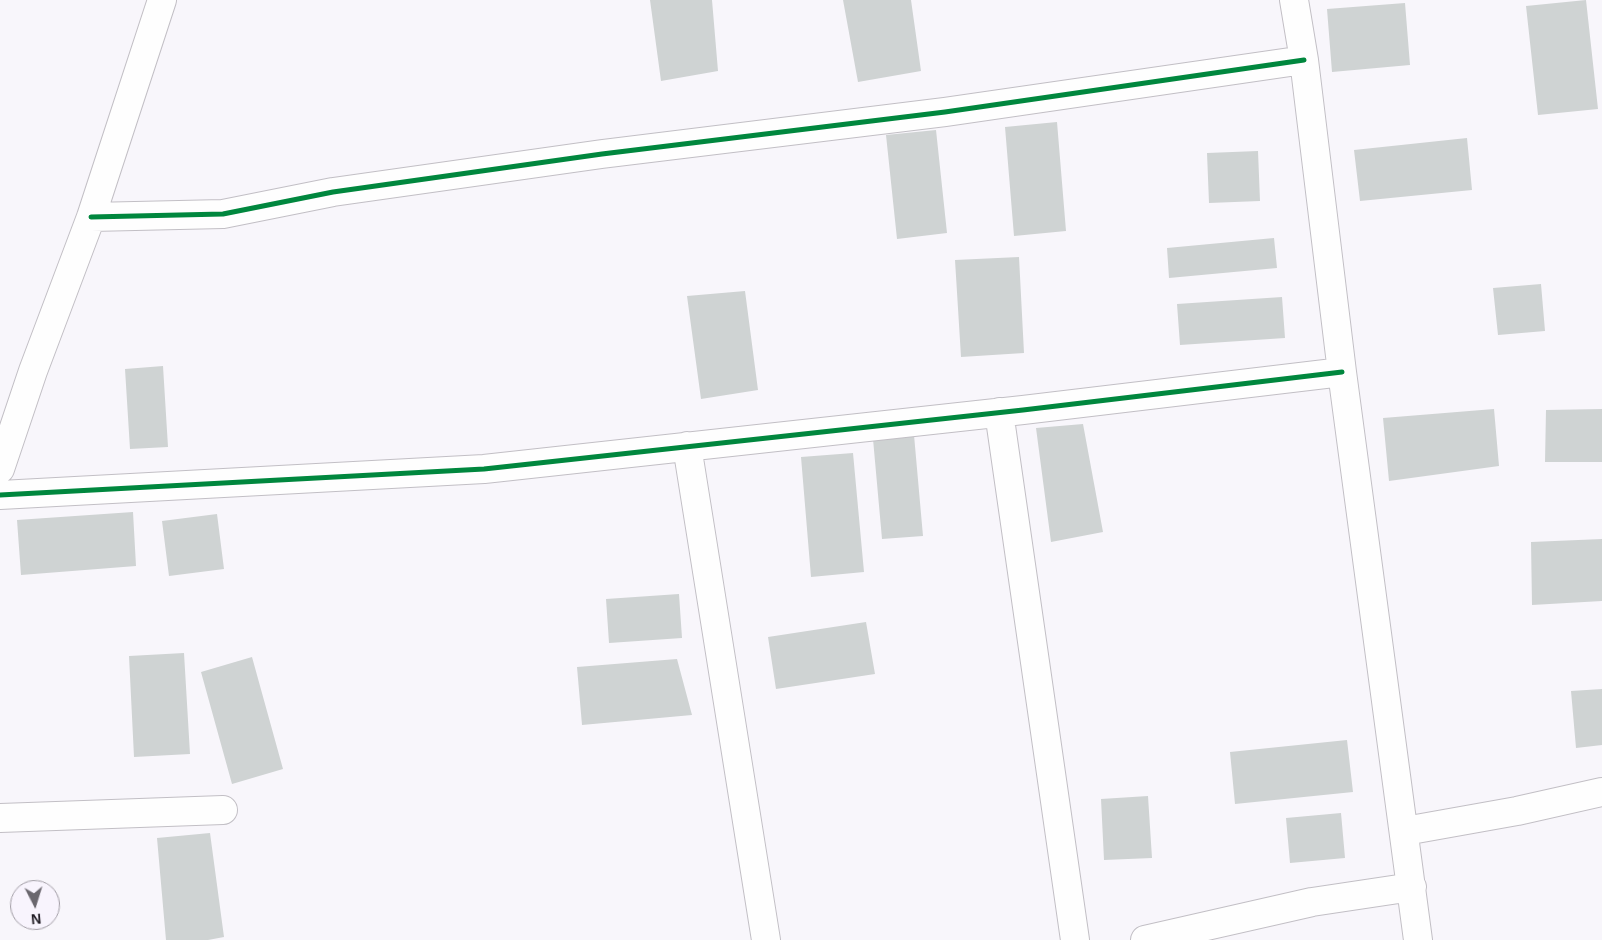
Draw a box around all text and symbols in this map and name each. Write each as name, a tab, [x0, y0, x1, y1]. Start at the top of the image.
north arrow	[10, 880, 60, 930]
text: N	[30, 911, 42, 927]

